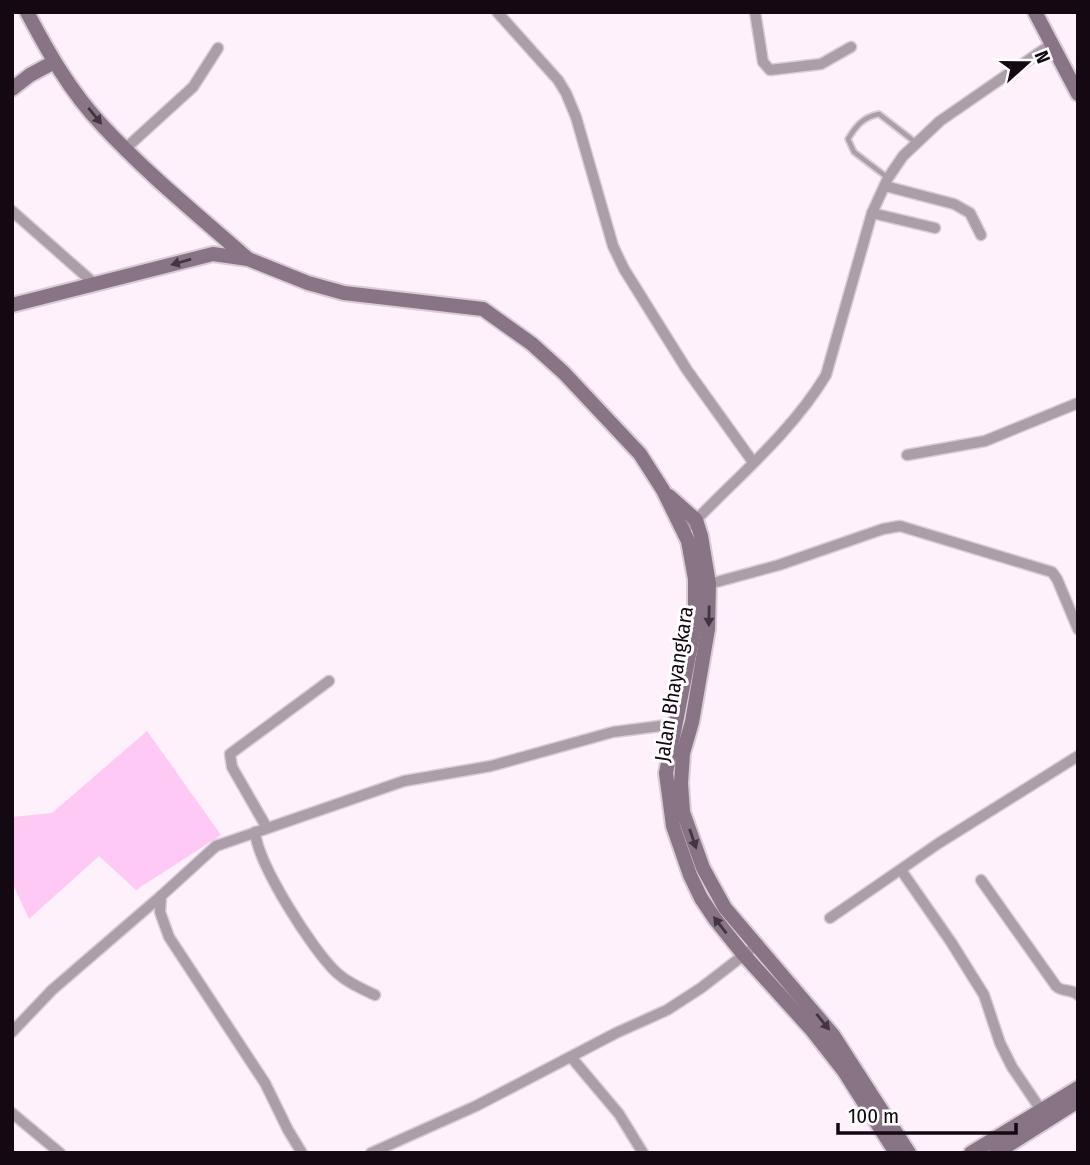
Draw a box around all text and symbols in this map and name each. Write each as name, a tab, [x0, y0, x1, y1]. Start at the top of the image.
north arrow	[992, 28, 1062, 98]
text: N	[1030, 48, 1055, 67]
one-way arrow	[87, 108, 102, 125]
one-way arrow	[170, 257, 192, 268]
street label: Jalan Bhayangkara	[649, 604, 699, 764]
one-way arrow	[703, 605, 714, 627]
one-way arrow	[688, 829, 699, 850]
one-way arrow	[713, 916, 728, 934]
one-way arrow	[816, 1013, 831, 1031]
scale bar	[838, 1092, 1016, 1136]
text: 100 m	[848, 1103, 899, 1129]

